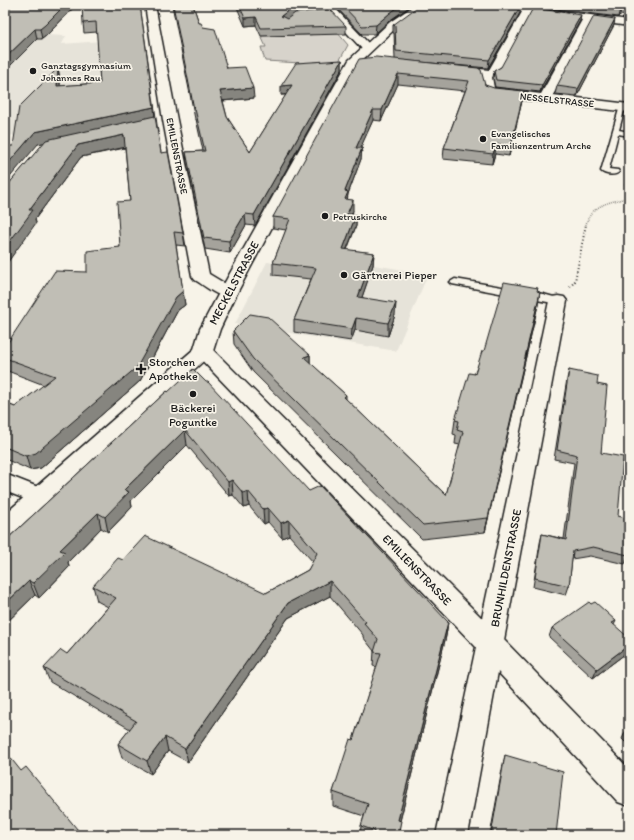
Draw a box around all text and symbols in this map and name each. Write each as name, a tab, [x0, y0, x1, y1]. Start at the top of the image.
place label: Ganztagsgymnasium Johannes Rau	[41, 59, 131, 84]
marker: Ganztagsgymnasium Johannes Rau	[28, 66, 38, 76]
street label: NESSELSTRASSE	[519, 90, 595, 110]
street label: EMILIENSTRASSE	[163, 117, 191, 196]
place label: Evangelisches Familienzentrum Arche	[491, 127, 591, 152]
marker: Evangelisches Familienzentrum Arche	[478, 134, 488, 144]
place label: Petruskirche	[333, 210, 387, 223]
marker: Petruskirche	[320, 211, 330, 221]
street label: MECKELSTRASSE	[206, 238, 262, 327]
place label: Gärtnerei Pieper	[352, 268, 437, 282]
marker: Gärtnerei Pieper	[339, 270, 349, 280]
place label: Storchen Apotheke	[149, 355, 198, 383]
marker: Storchen Apotheke	[136, 364, 146, 374]
marker: Bäckerei Poguntke	[188, 389, 198, 399]
place label: Bäckerei Poguntke	[169, 401, 217, 429]
street label: BRUNHILDENSTRASSE	[488, 507, 524, 628]
street label: EMILIENSTRASSE	[380, 532, 455, 609]

